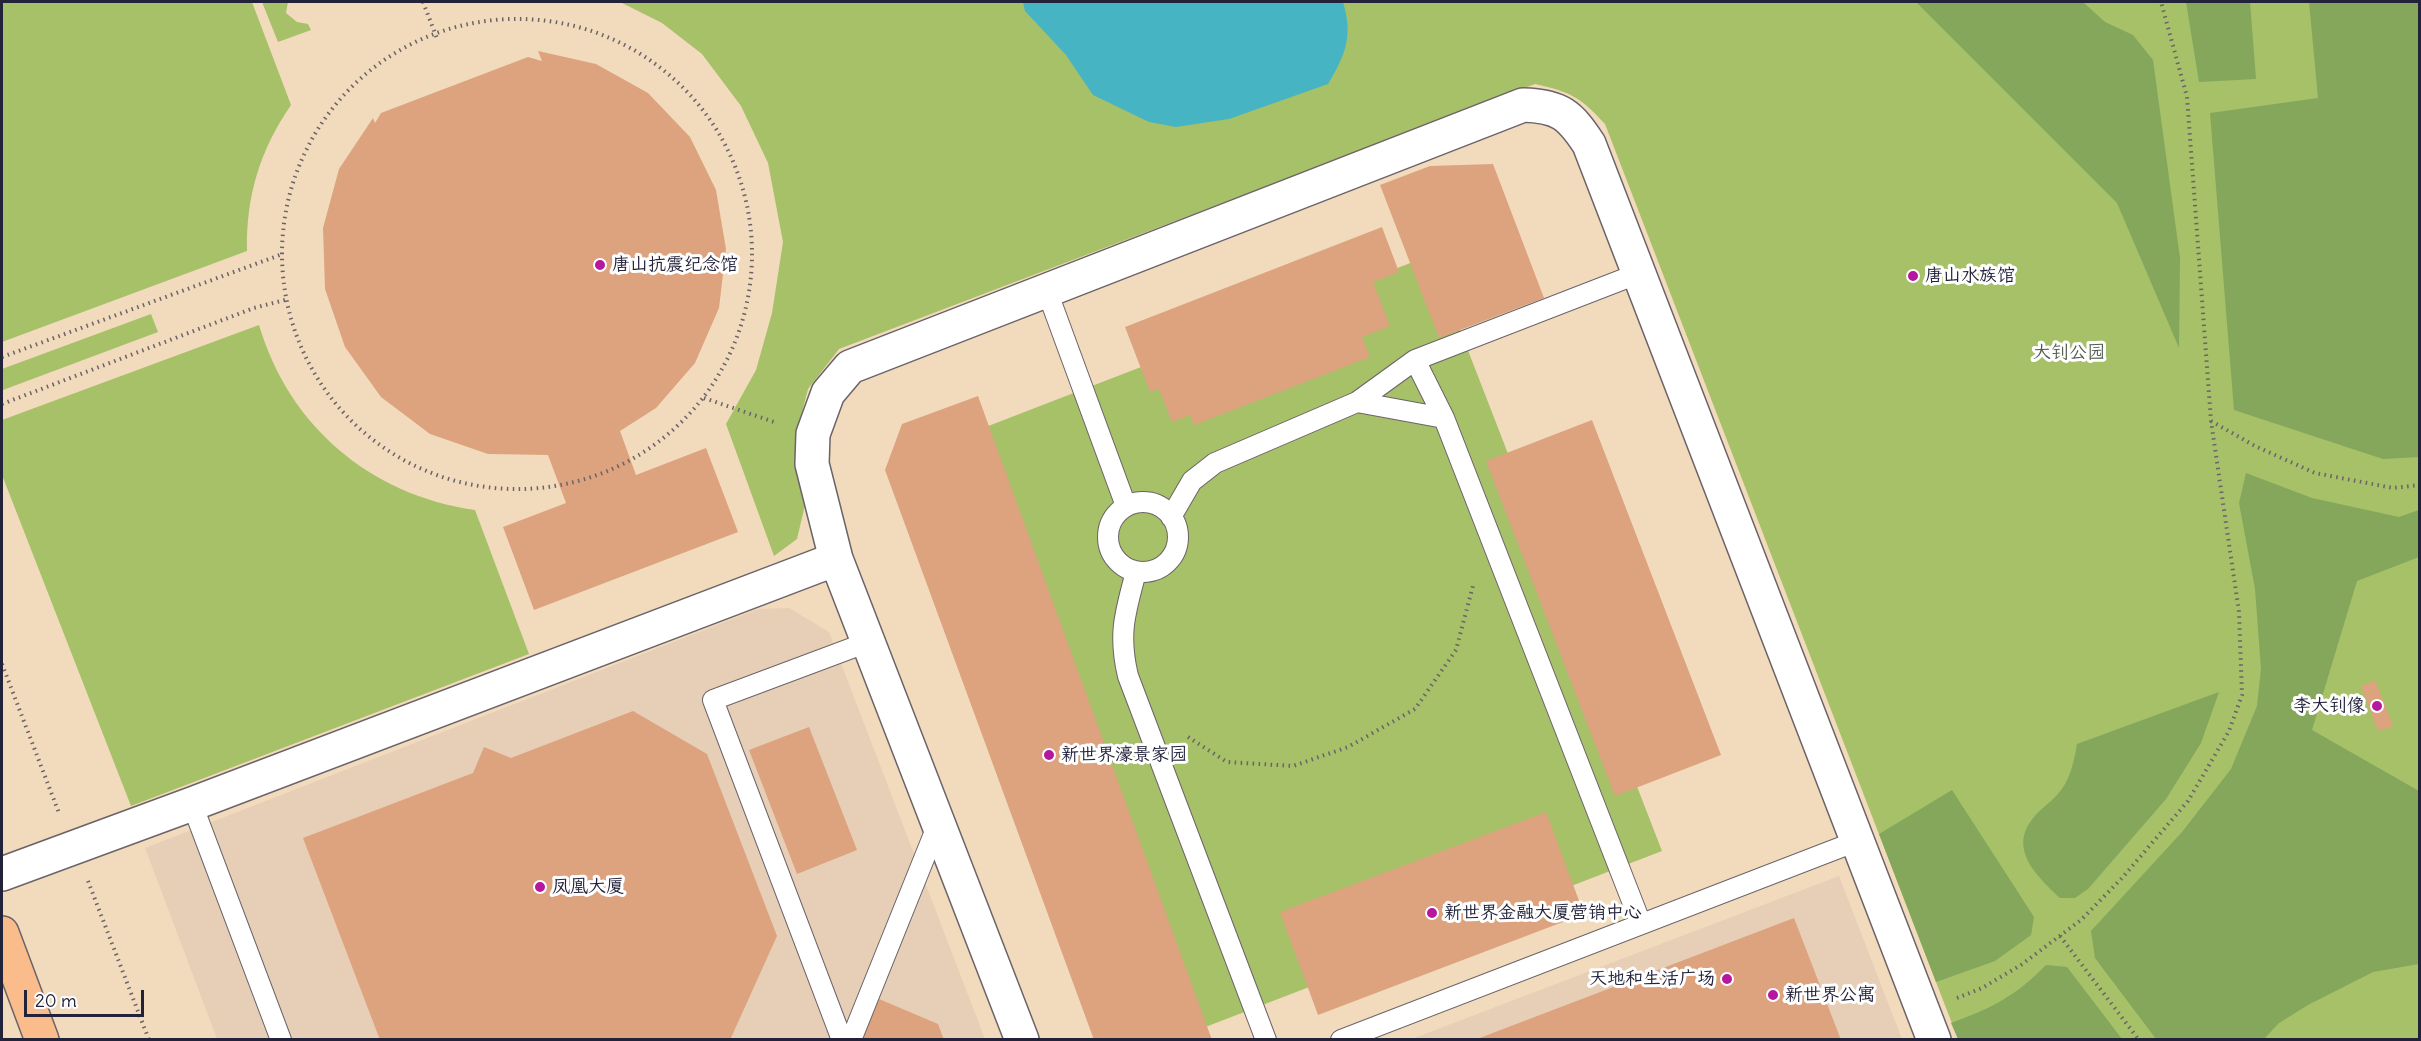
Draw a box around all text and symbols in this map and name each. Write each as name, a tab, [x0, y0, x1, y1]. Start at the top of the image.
place label: 唐山抗震纪念馆	[612, 254, 738, 276]
marker: 唐山抗震纪念馆	[593, 258, 607, 272]
place label: 唐山水族馆	[1925, 265, 2015, 287]
marker: 唐山水族馆	[1906, 269, 1920, 283]
park label: 大钊公园	[2033, 342, 2105, 364]
place label: 李大钊像	[2293, 695, 2365, 717]
marker: 李大钊像	[2370, 699, 2384, 713]
place label: 新世界濠景家园	[1061, 744, 1187, 766]
marker: 新世界濠景家园	[1042, 748, 1056, 762]
place label: 凤凰大厦	[552, 876, 624, 898]
marker: 凤凰大厦	[533, 880, 547, 894]
place label: 新世界金融大厦营销中心	[1444, 902, 1642, 924]
marker: 新世界金融大厦营销中心	[1425, 906, 1439, 920]
place label: 天地和生活广场	[1589, 968, 1715, 990]
marker: 天地和生活广场	[1720, 972, 1734, 986]
scale bar	[27, 978, 147, 1016]
place label: 新世界公寓	[1785, 984, 1875, 1006]
marker: 新世界公寓	[1766, 988, 1780, 1002]
text: 20 m	[35, 989, 77, 1012]

